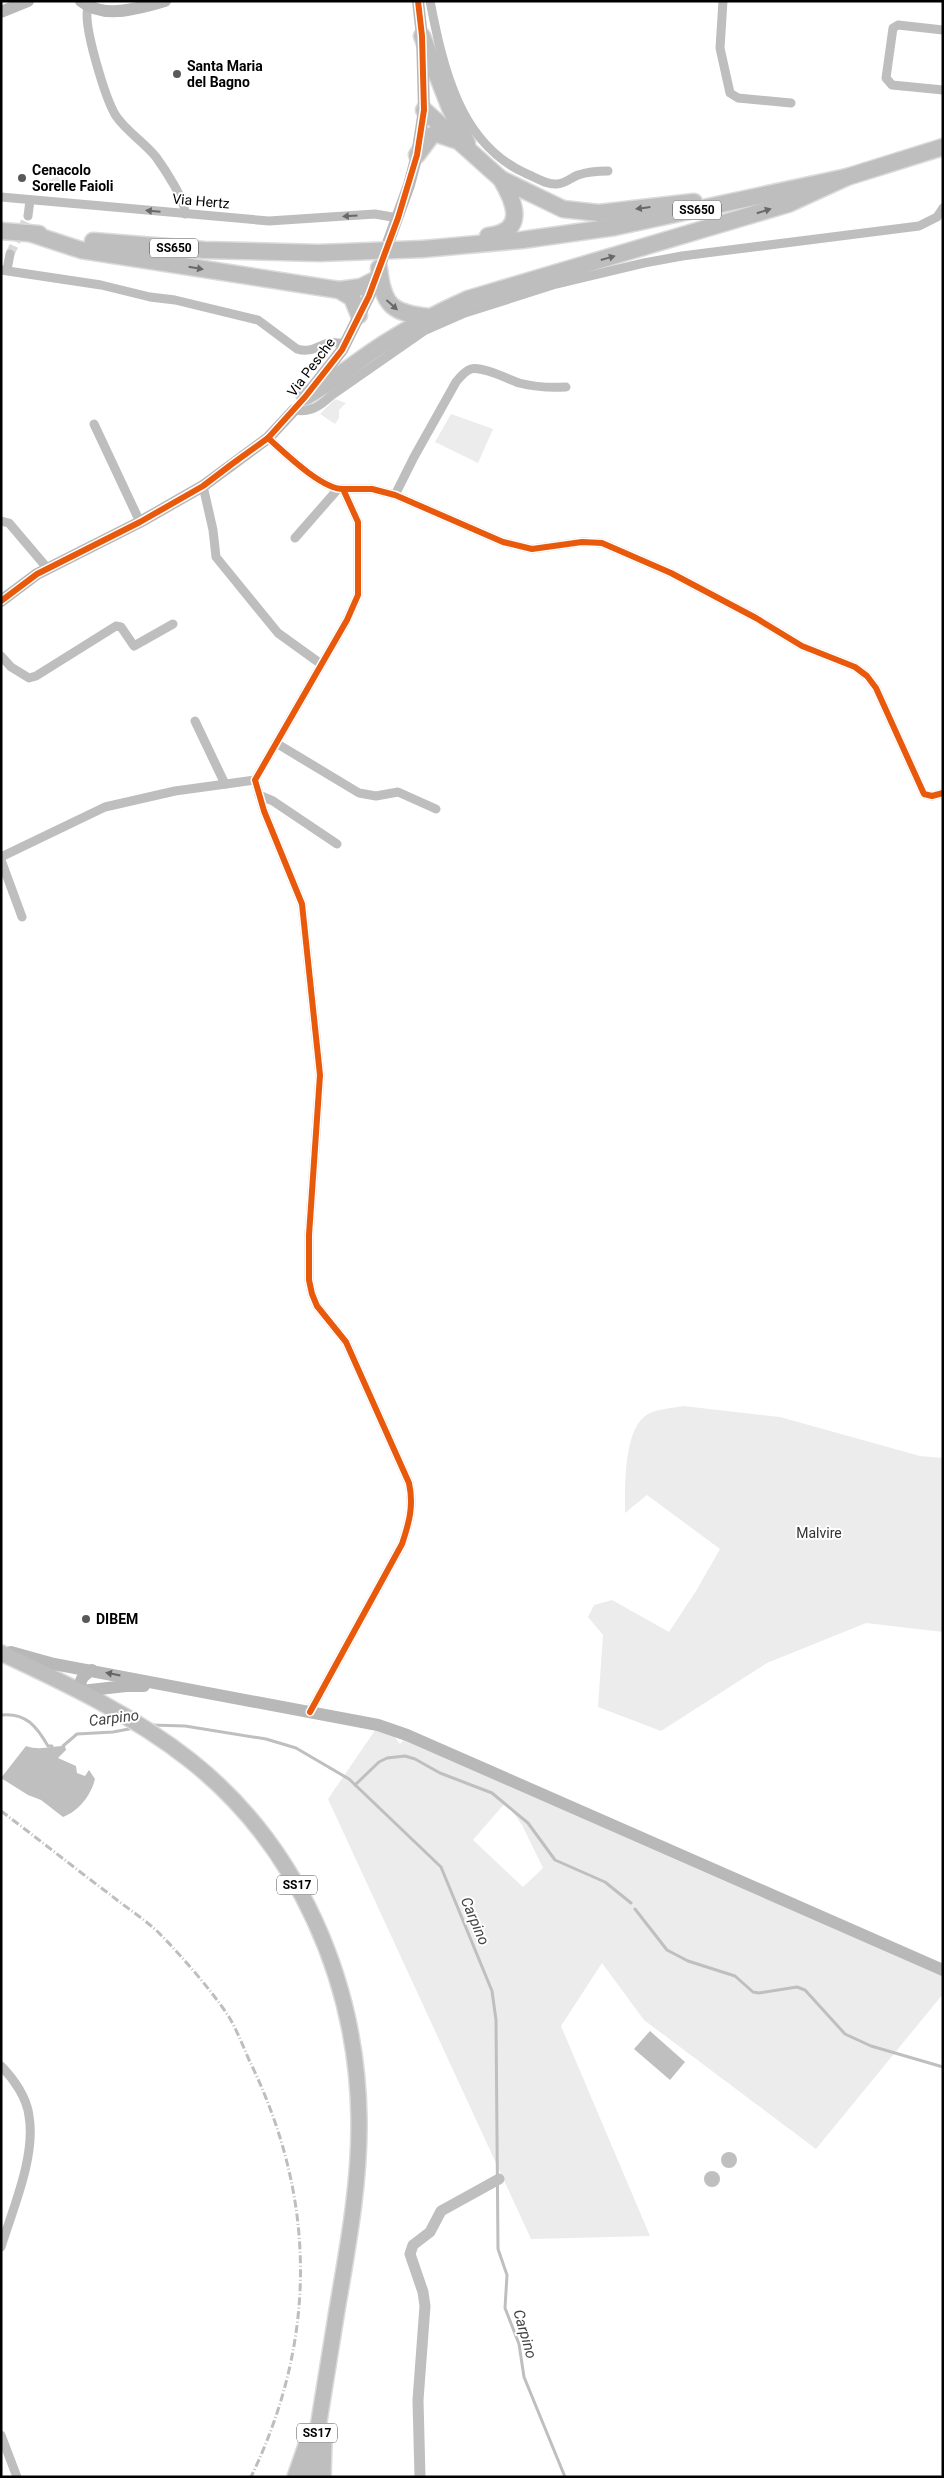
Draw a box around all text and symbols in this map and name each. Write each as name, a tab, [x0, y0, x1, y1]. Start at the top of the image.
place label: Santa Maria del Bagno	[187, 58, 263, 90]
marker: Santa Maria del Bagno	[171, 68, 183, 80]
place label: Cenacolo Sorelle Faioli	[32, 162, 114, 194]
marker: Cenacolo Sorelle Faioli	[16, 172, 28, 184]
street label: Via Hertz	[172, 191, 230, 211]
road number: SS650	[673, 200, 721, 220]
one-way arrow	[635, 204, 651, 212]
one-way arrow	[144, 207, 160, 215]
one-way arrow	[756, 207, 771, 215]
one-way arrow	[341, 213, 357, 221]
road number: SS650	[150, 238, 198, 258]
one-way arrow	[601, 254, 616, 262]
one-way arrow	[189, 264, 205, 272]
one-way arrow	[385, 299, 398, 310]
street label: Via Pesche	[284, 335, 338, 399]
park label: Malvire	[796, 1525, 842, 1541]
place label: DIBEM	[96, 1611, 138, 1627]
marker: DIBEM	[80, 1613, 92, 1625]
one-way arrow	[106, 1670, 121, 1678]
water label: Carpino	[88, 1706, 140, 1730]
road number: SS17	[277, 1876, 317, 1894]
water label: Carpino	[457, 1894, 493, 1948]
water label: Carpino	[509, 2307, 541, 2361]
road number: SS17	[297, 2424, 337, 2442]

